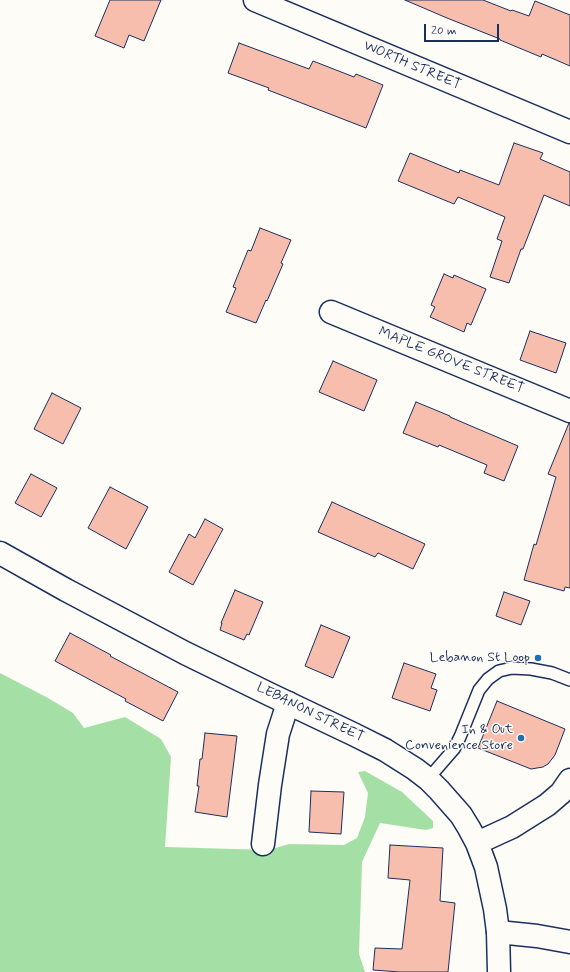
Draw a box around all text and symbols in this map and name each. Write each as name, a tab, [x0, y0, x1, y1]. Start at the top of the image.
scale bar	[426, 16, 501, 42]
text: 20 m	[431, 23, 457, 39]
street label: WORTH STREET	[361, 38, 463, 94]
street label: MAPLE GROVE STREET	[376, 324, 526, 398]
place label: Lebanon St Loop	[430, 650, 530, 666]
marker: Lebanon St Loop	[533, 653, 543, 663]
street label: LEBANON STREET	[253, 680, 367, 746]
place label: In & Out Convenience Store	[405, 722, 513, 754]
marker: In & Out Convenience Store	[516, 733, 526, 743]

